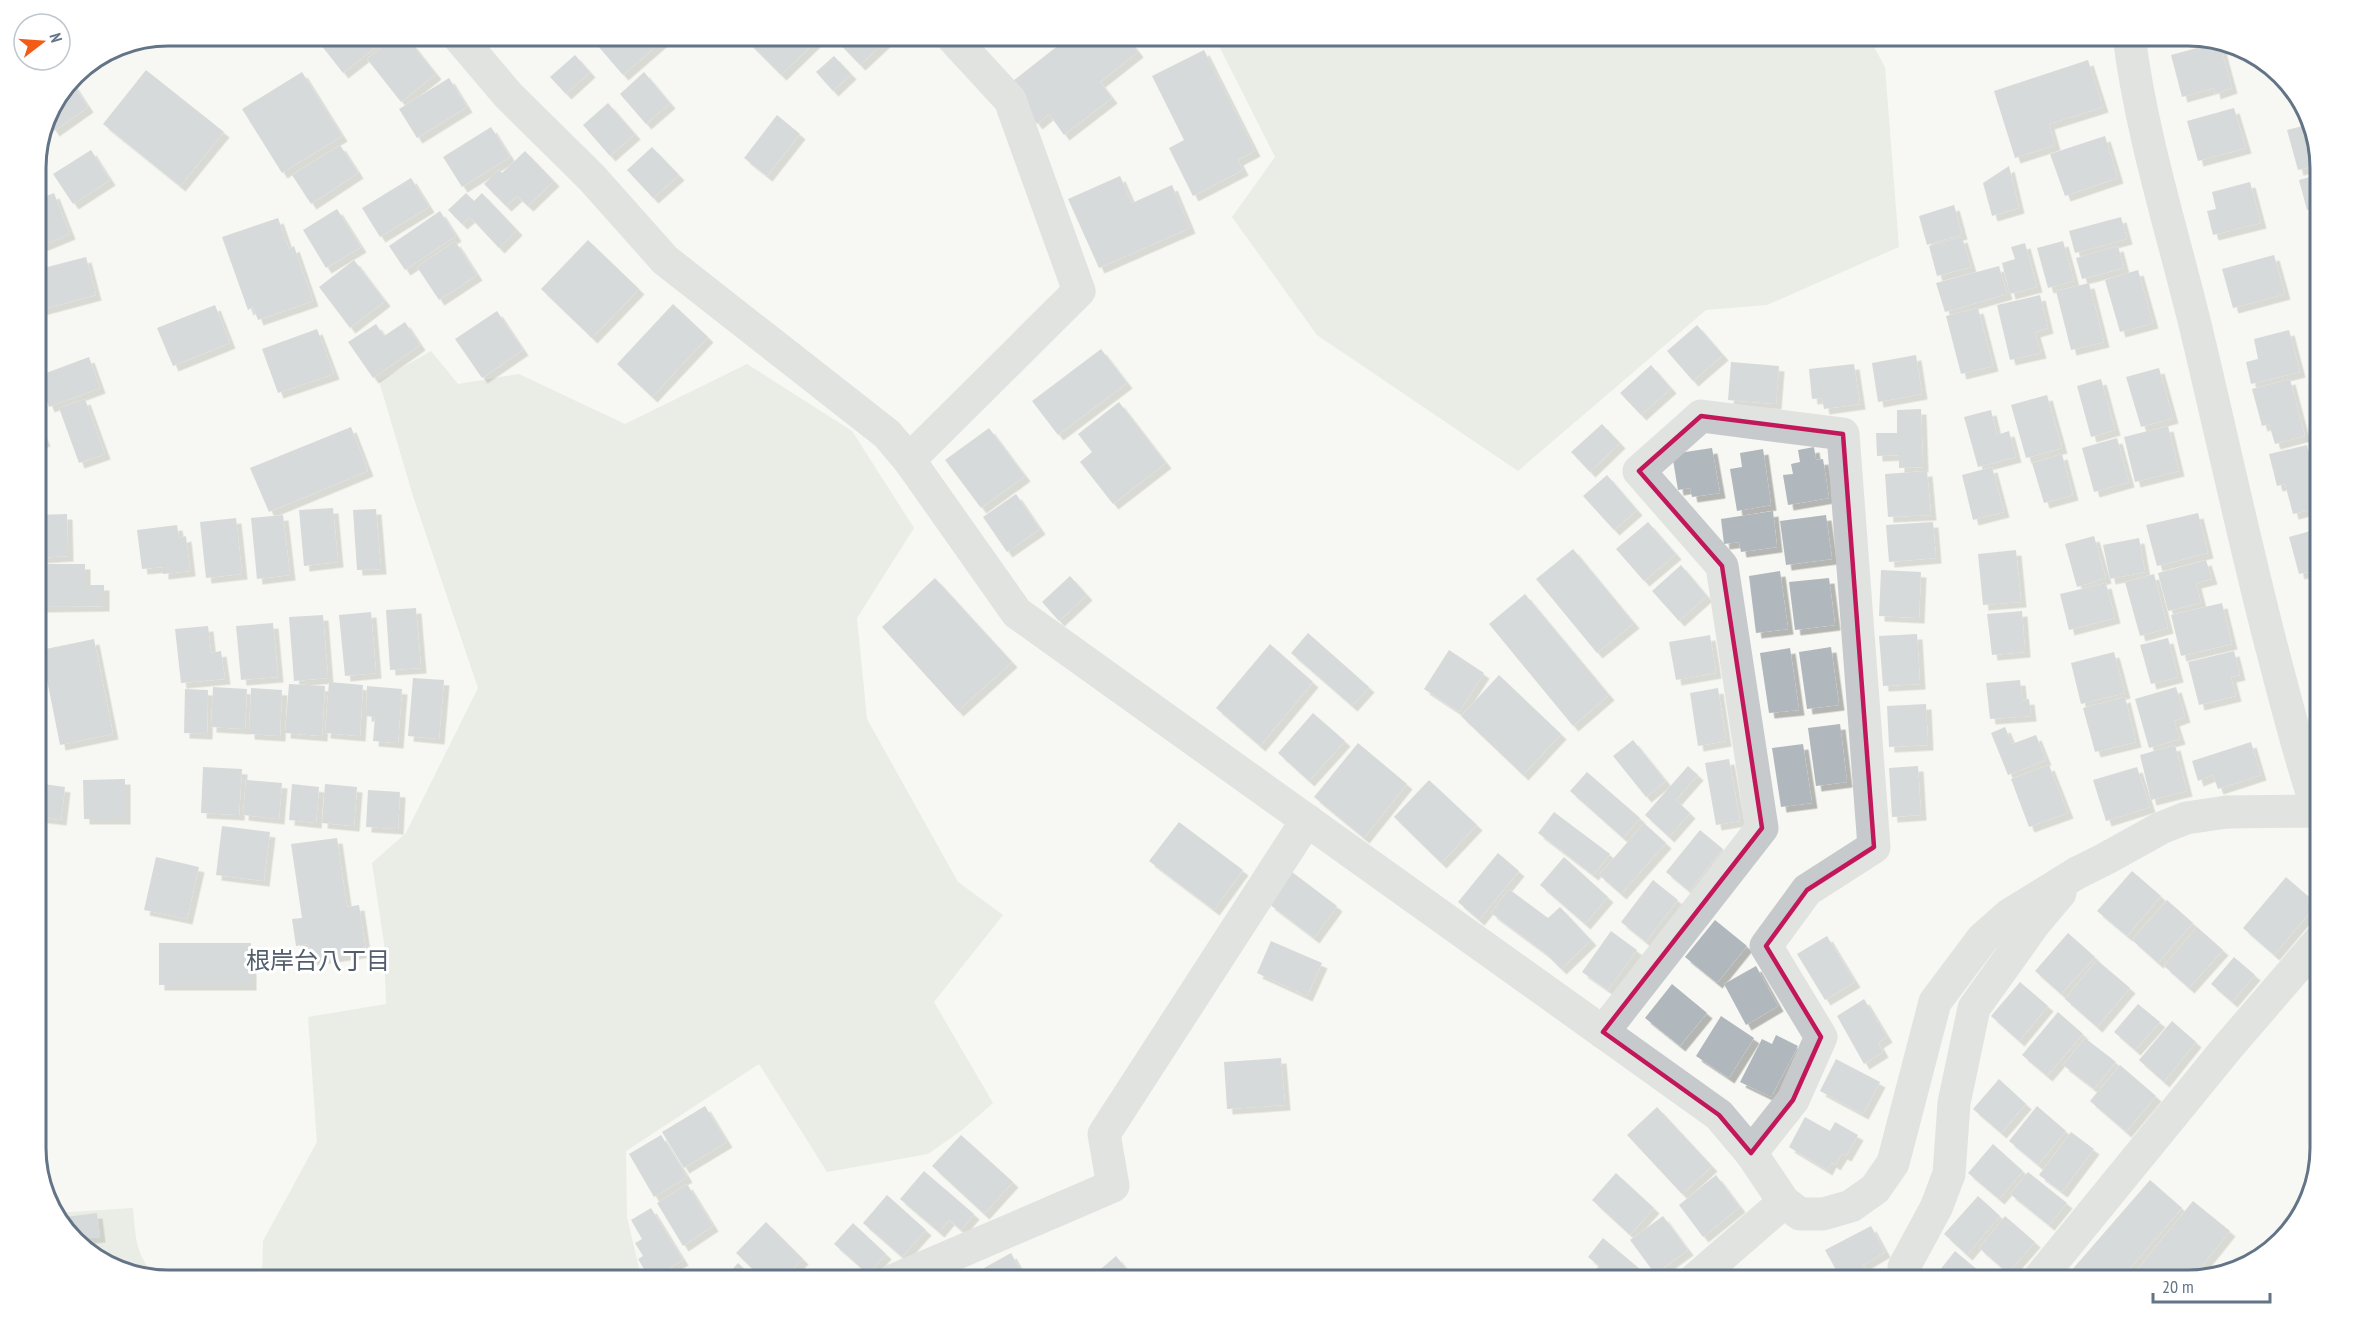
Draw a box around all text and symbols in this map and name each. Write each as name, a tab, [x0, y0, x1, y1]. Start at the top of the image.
north arrow	[12, 12, 72, 72]
text: N	[46, 31, 67, 45]
district label: 根岸台八丁目	[246, 945, 390, 976]
scale bar	[2153, 1266, 2270, 1304]
text: 20 m	[2162, 1275, 2194, 1298]

